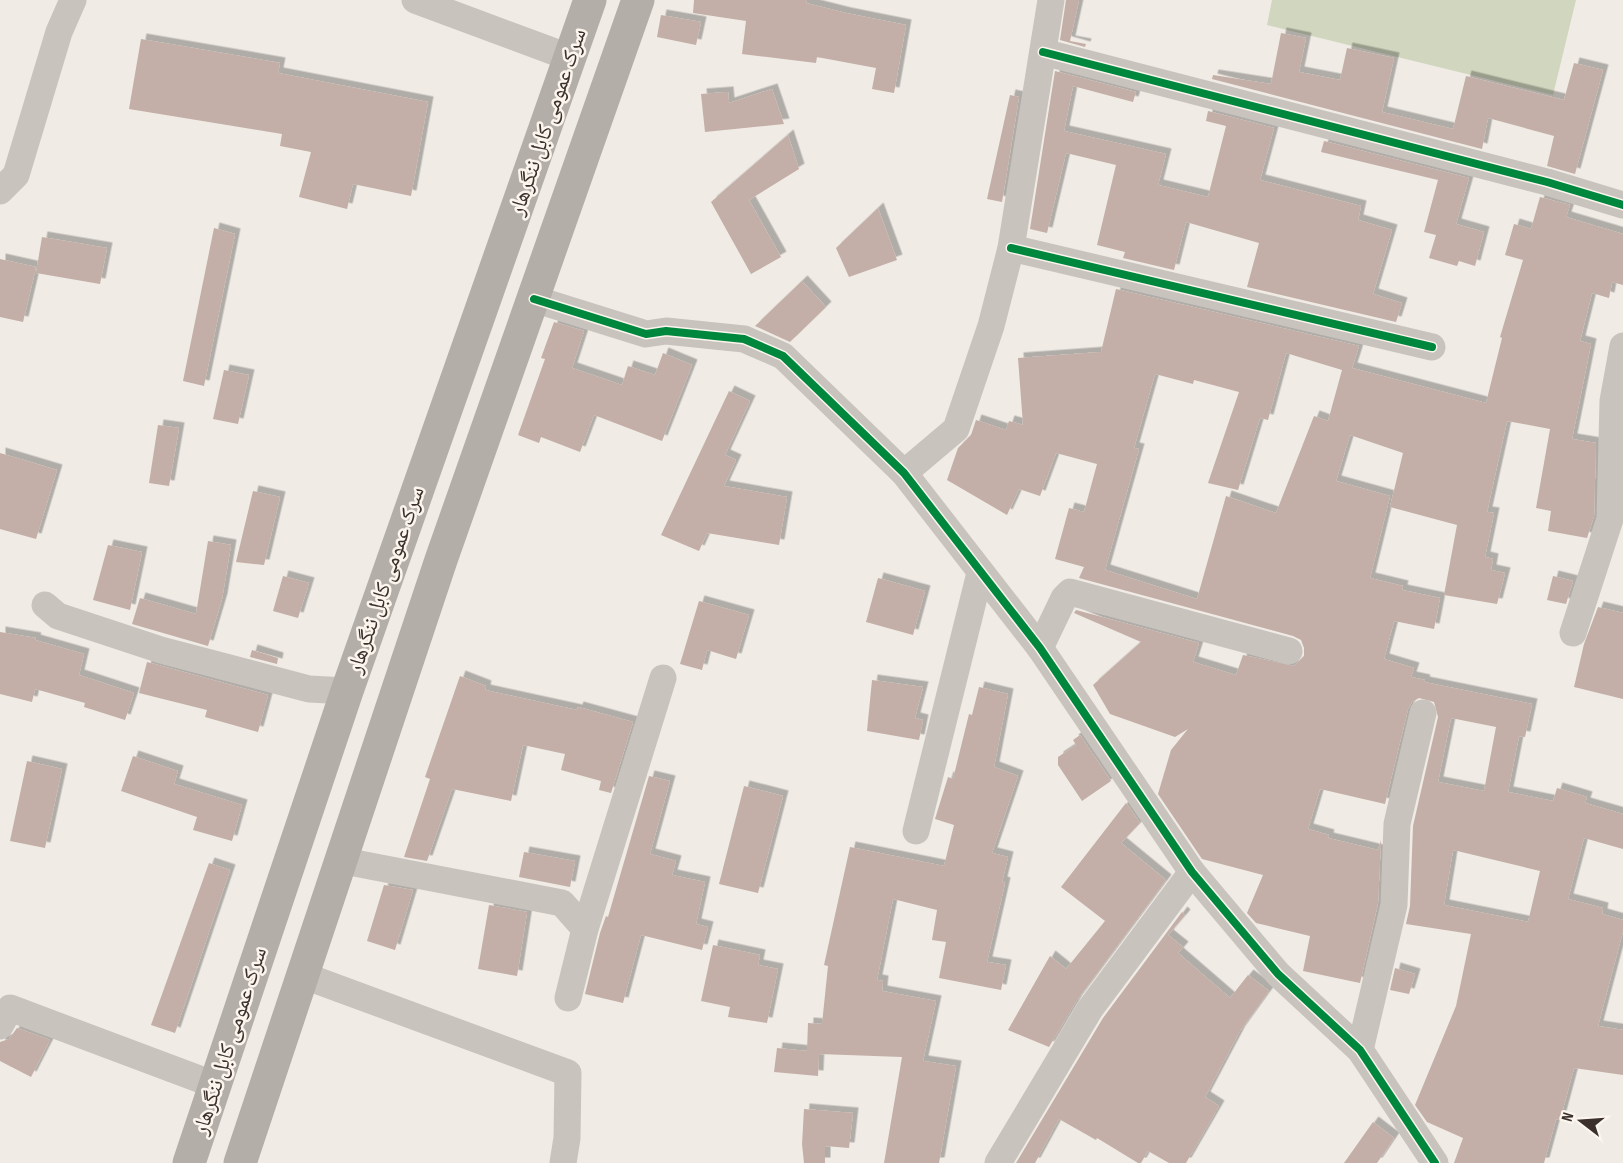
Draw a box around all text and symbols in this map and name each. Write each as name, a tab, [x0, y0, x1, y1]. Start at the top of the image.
street label: سرک عمومی کابل ننگرهار	[503, 25, 593, 220]
street label: سرک عمومی کابل ننگرهار	[341, 483, 431, 678]
street label: سرک عمومی کابل ننگرهار	[187, 944, 273, 1139]
north arrow	[1551, 1091, 1611, 1151]
text: N	[1558, 1110, 1578, 1124]

